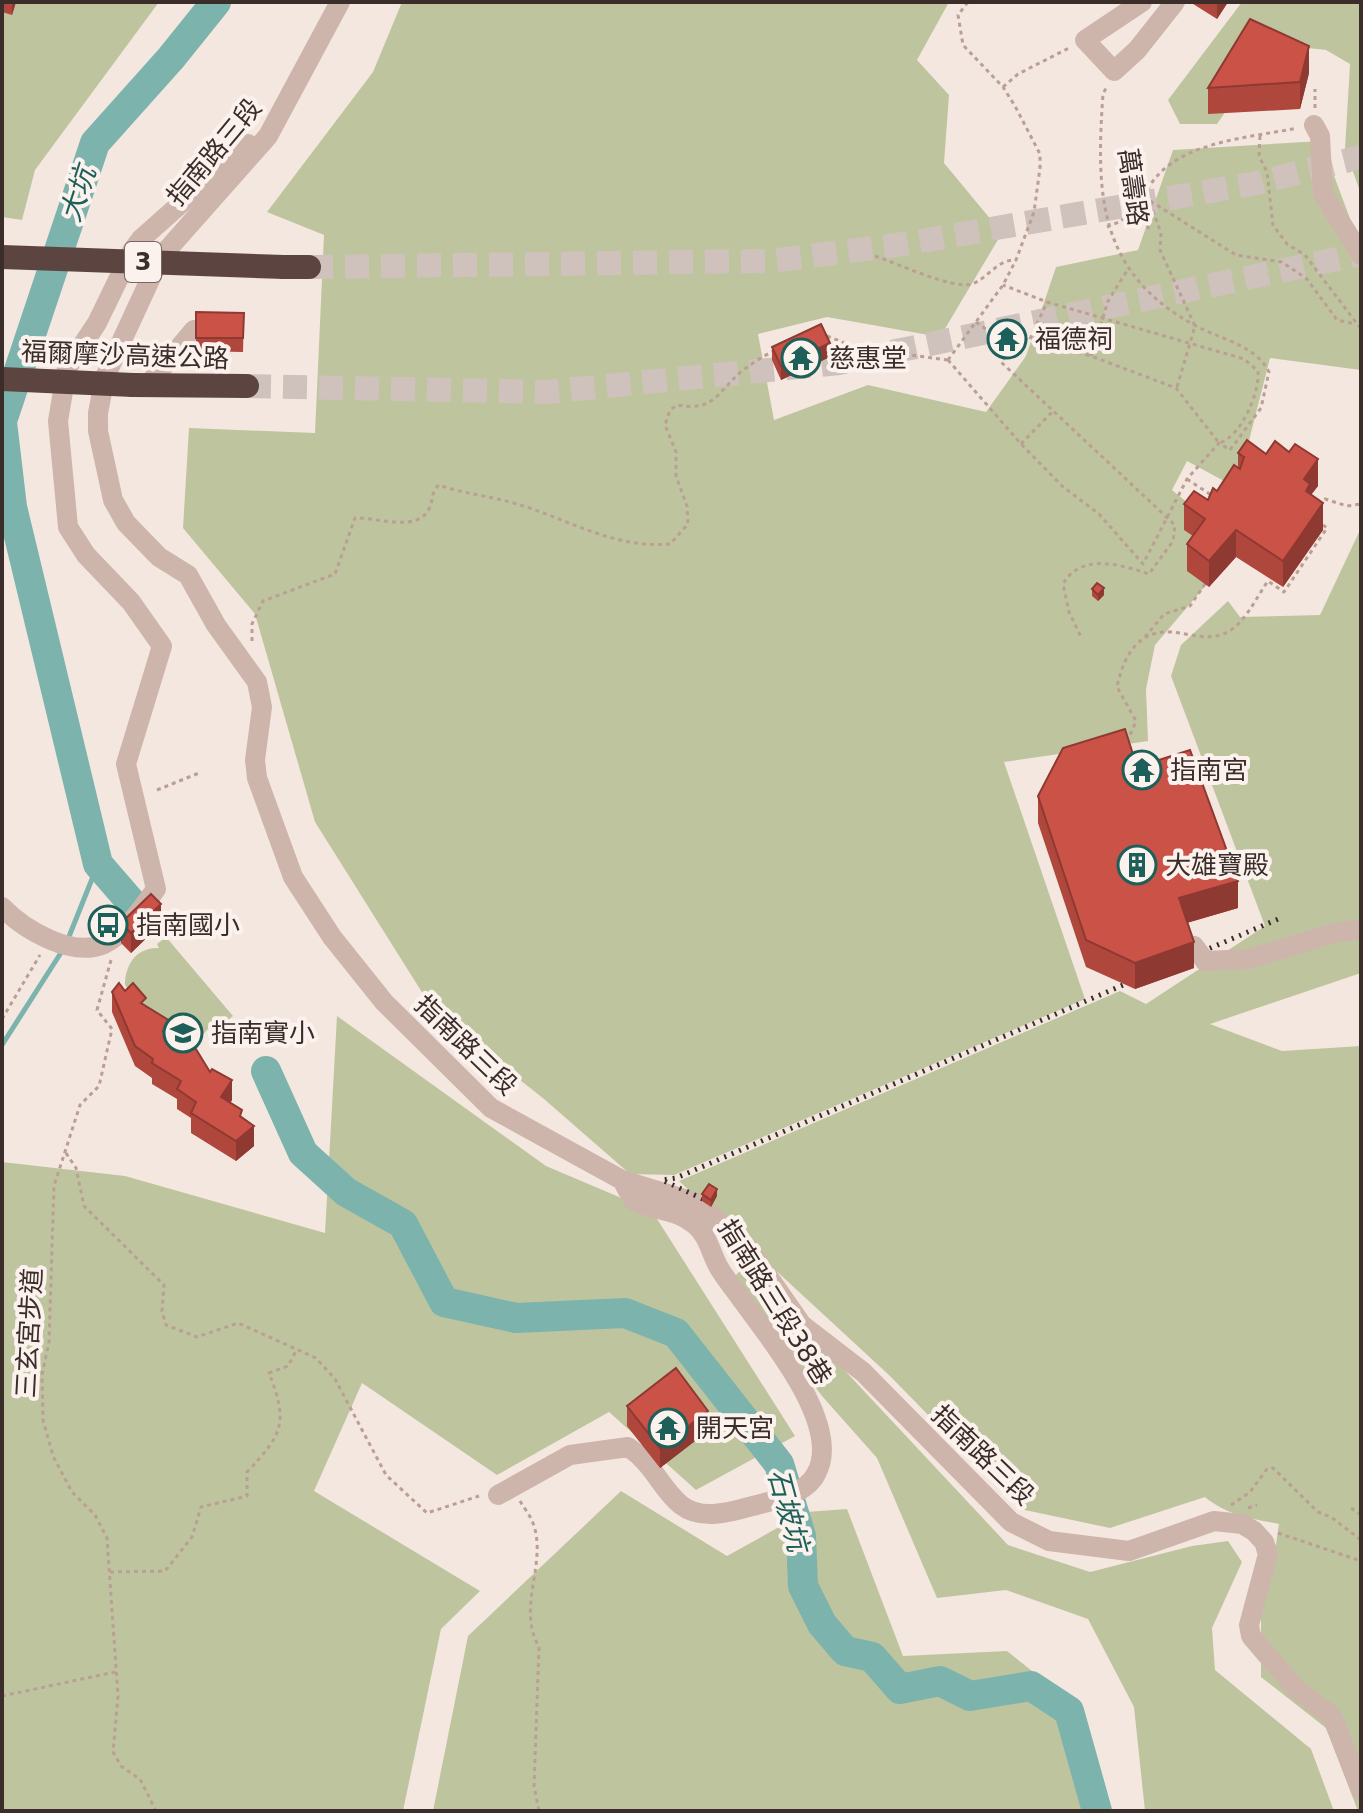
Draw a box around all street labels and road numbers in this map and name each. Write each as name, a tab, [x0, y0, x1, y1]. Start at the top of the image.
street label: 指南路三段	[161, 93, 267, 211]
street label: 萬壽路	[1113, 146, 1153, 228]
road number: 3	[125, 242, 161, 282]
street label: 福爾摩沙高速公路	[21, 336, 229, 374]
street label: 指南路三段	[409, 989, 523, 1101]
street label: 指南路三段38巷	[712, 1214, 838, 1390]
street label: 三玄宮步道	[11, 1267, 47, 1399]
street label: 指南路三段	[926, 1399, 1040, 1511]

